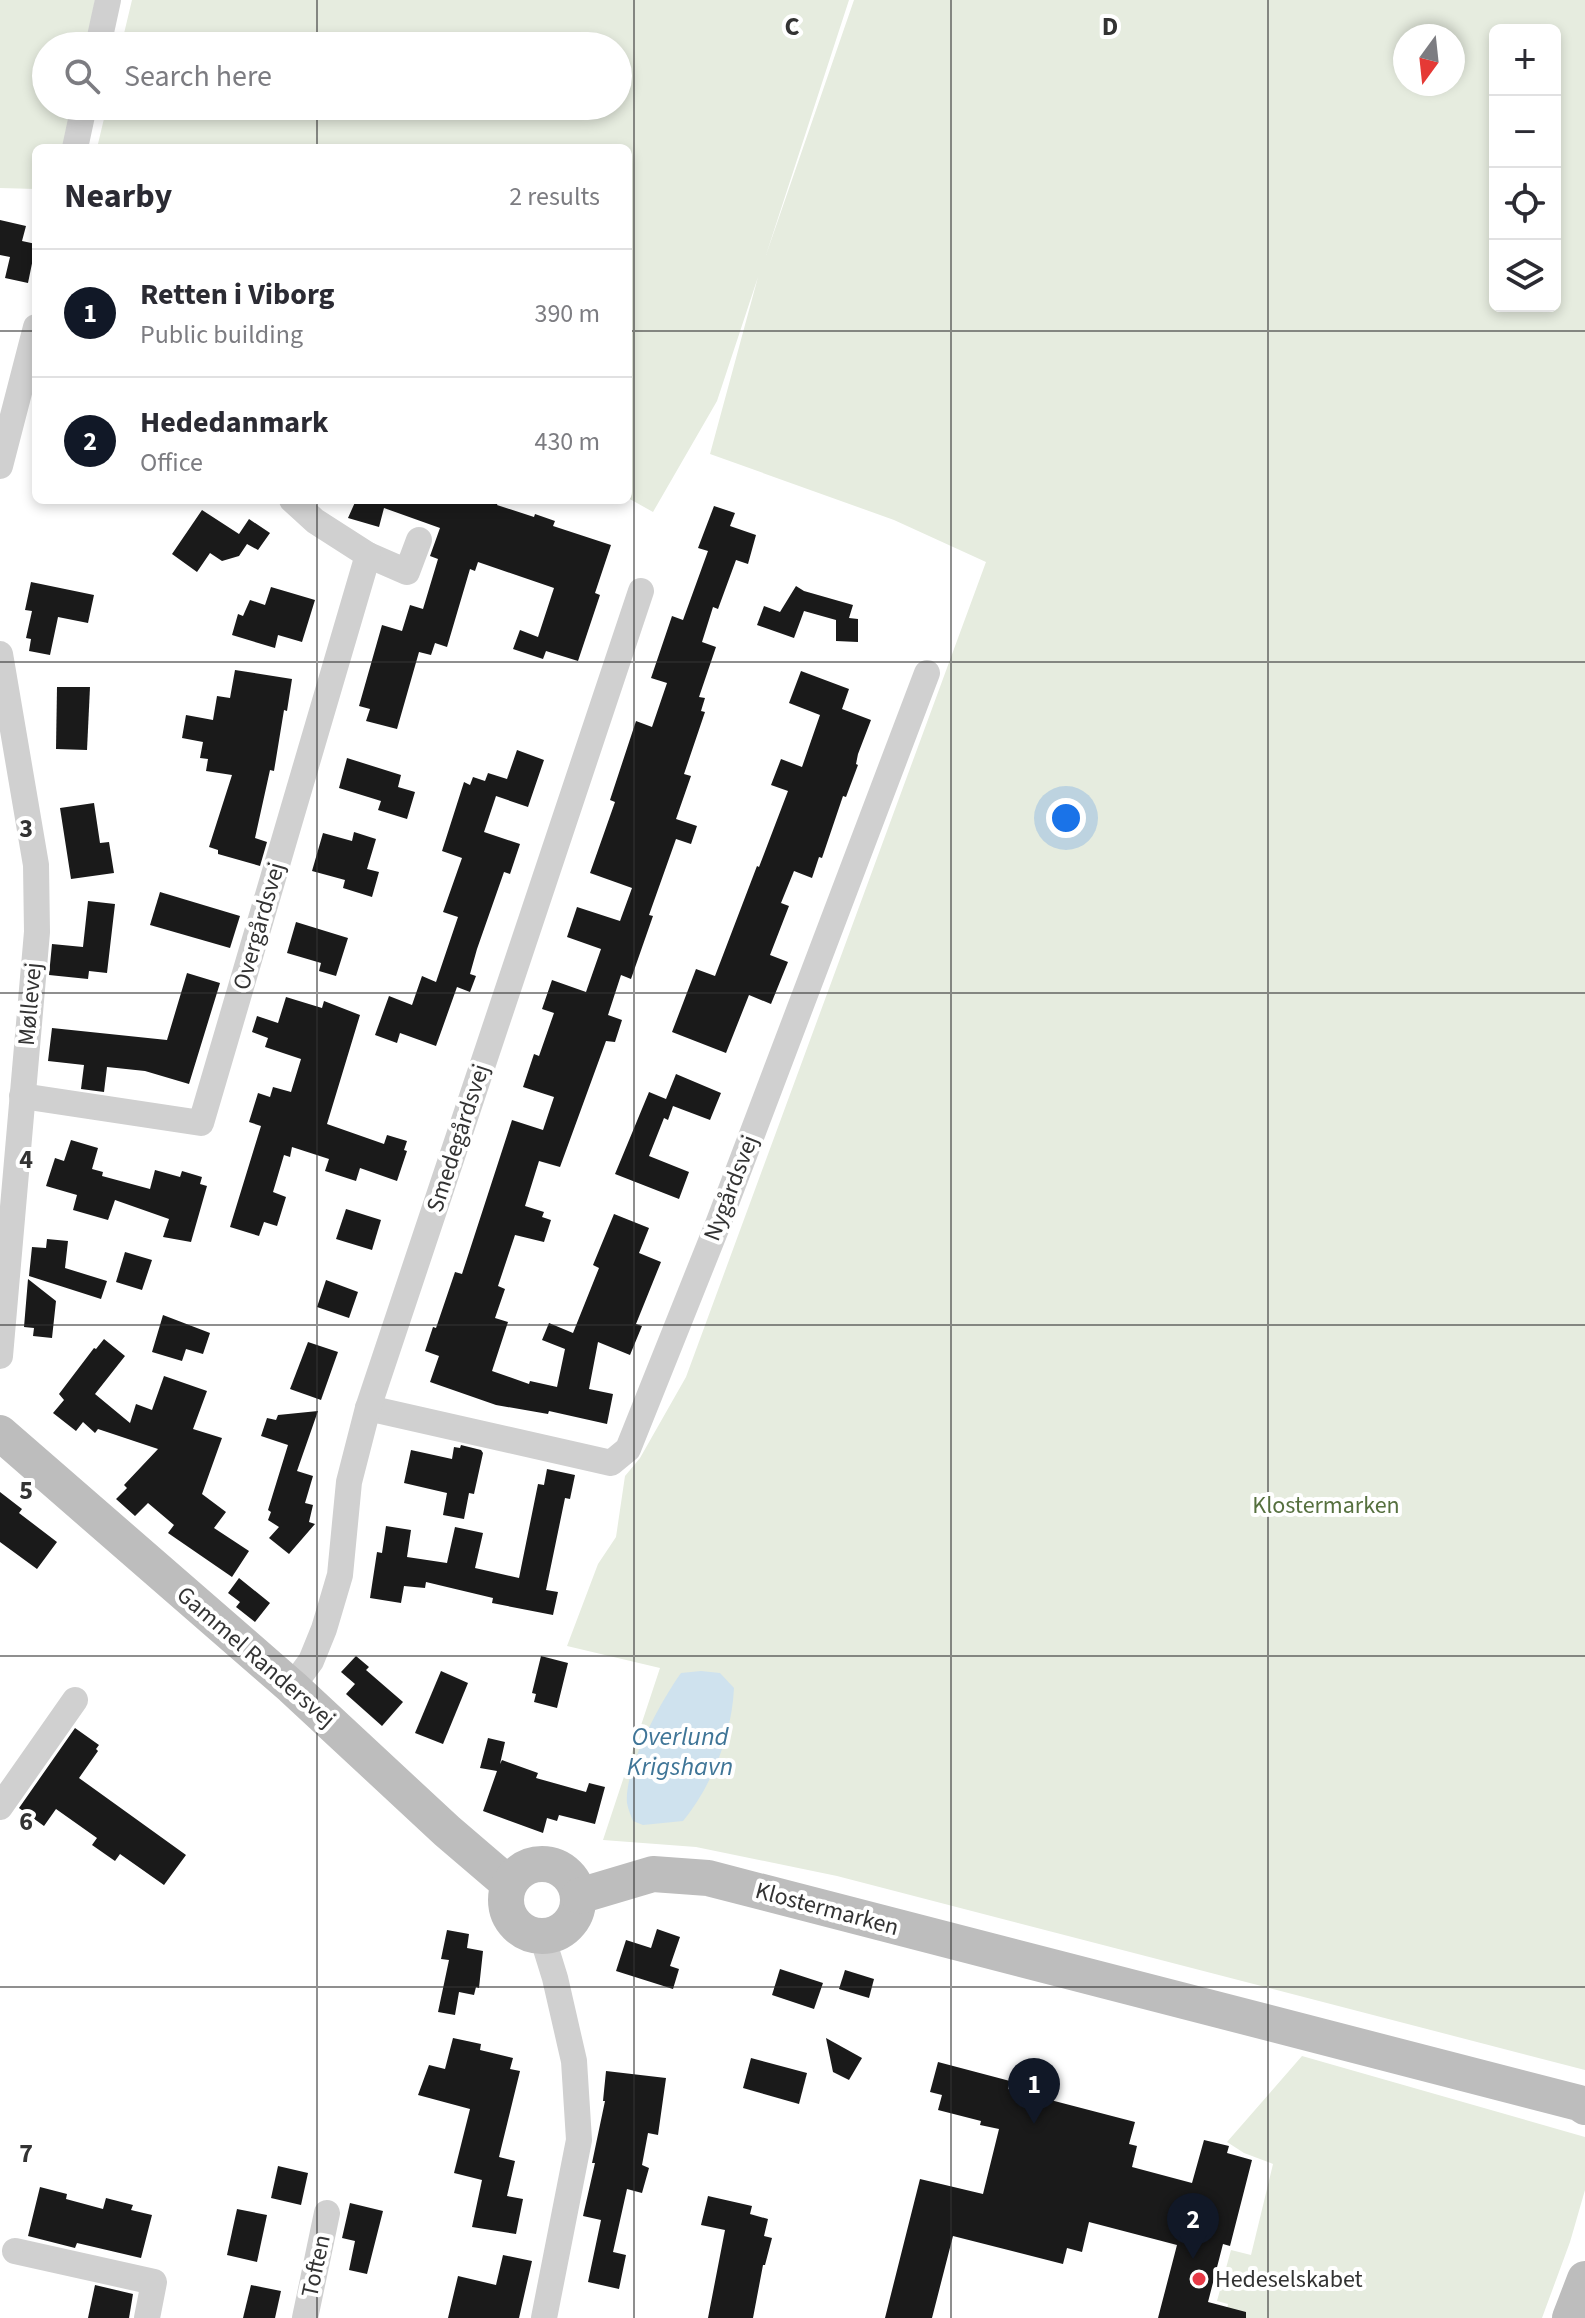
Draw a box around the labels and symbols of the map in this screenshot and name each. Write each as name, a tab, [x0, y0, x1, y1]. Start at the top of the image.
text: C	[784, 8, 800, 45]
text: D	[1102, 8, 1118, 45]
north arrow	[1393, 24, 1465, 96]
your location	[1046, 798, 1086, 838]
text: 3	[19, 810, 33, 847]
street label: Overgårdsvej	[224, 858, 294, 994]
street label: Møllevej	[9, 961, 51, 1047]
street label: Smedegårdsvej	[418, 1059, 498, 1217]
street label: Nygårdsvej	[695, 1130, 767, 1246]
text: 4	[19, 1141, 33, 1178]
text: 5	[19, 1472, 33, 1509]
park label: Klostermarken	[1252, 1488, 1400, 1523]
street label: Gammel Randersvej	[169, 1578, 343, 1736]
water label: Overlund Krigshavn	[627, 1718, 733, 1785]
text: 6	[19, 1803, 33, 1840]
street label: Klostermarken	[751, 1873, 903, 1945]
pin: 1	[1008, 2058, 1060, 2124]
text: 7	[19, 2135, 33, 2172]
pin: 2	[1167, 2193, 1219, 2259]
street label: Toften	[292, 2231, 340, 2301]
place label: Hedeselskabet	[1215, 2262, 1363, 2297]
marker: Hedeselskabet	[1190, 2270, 1208, 2288]

